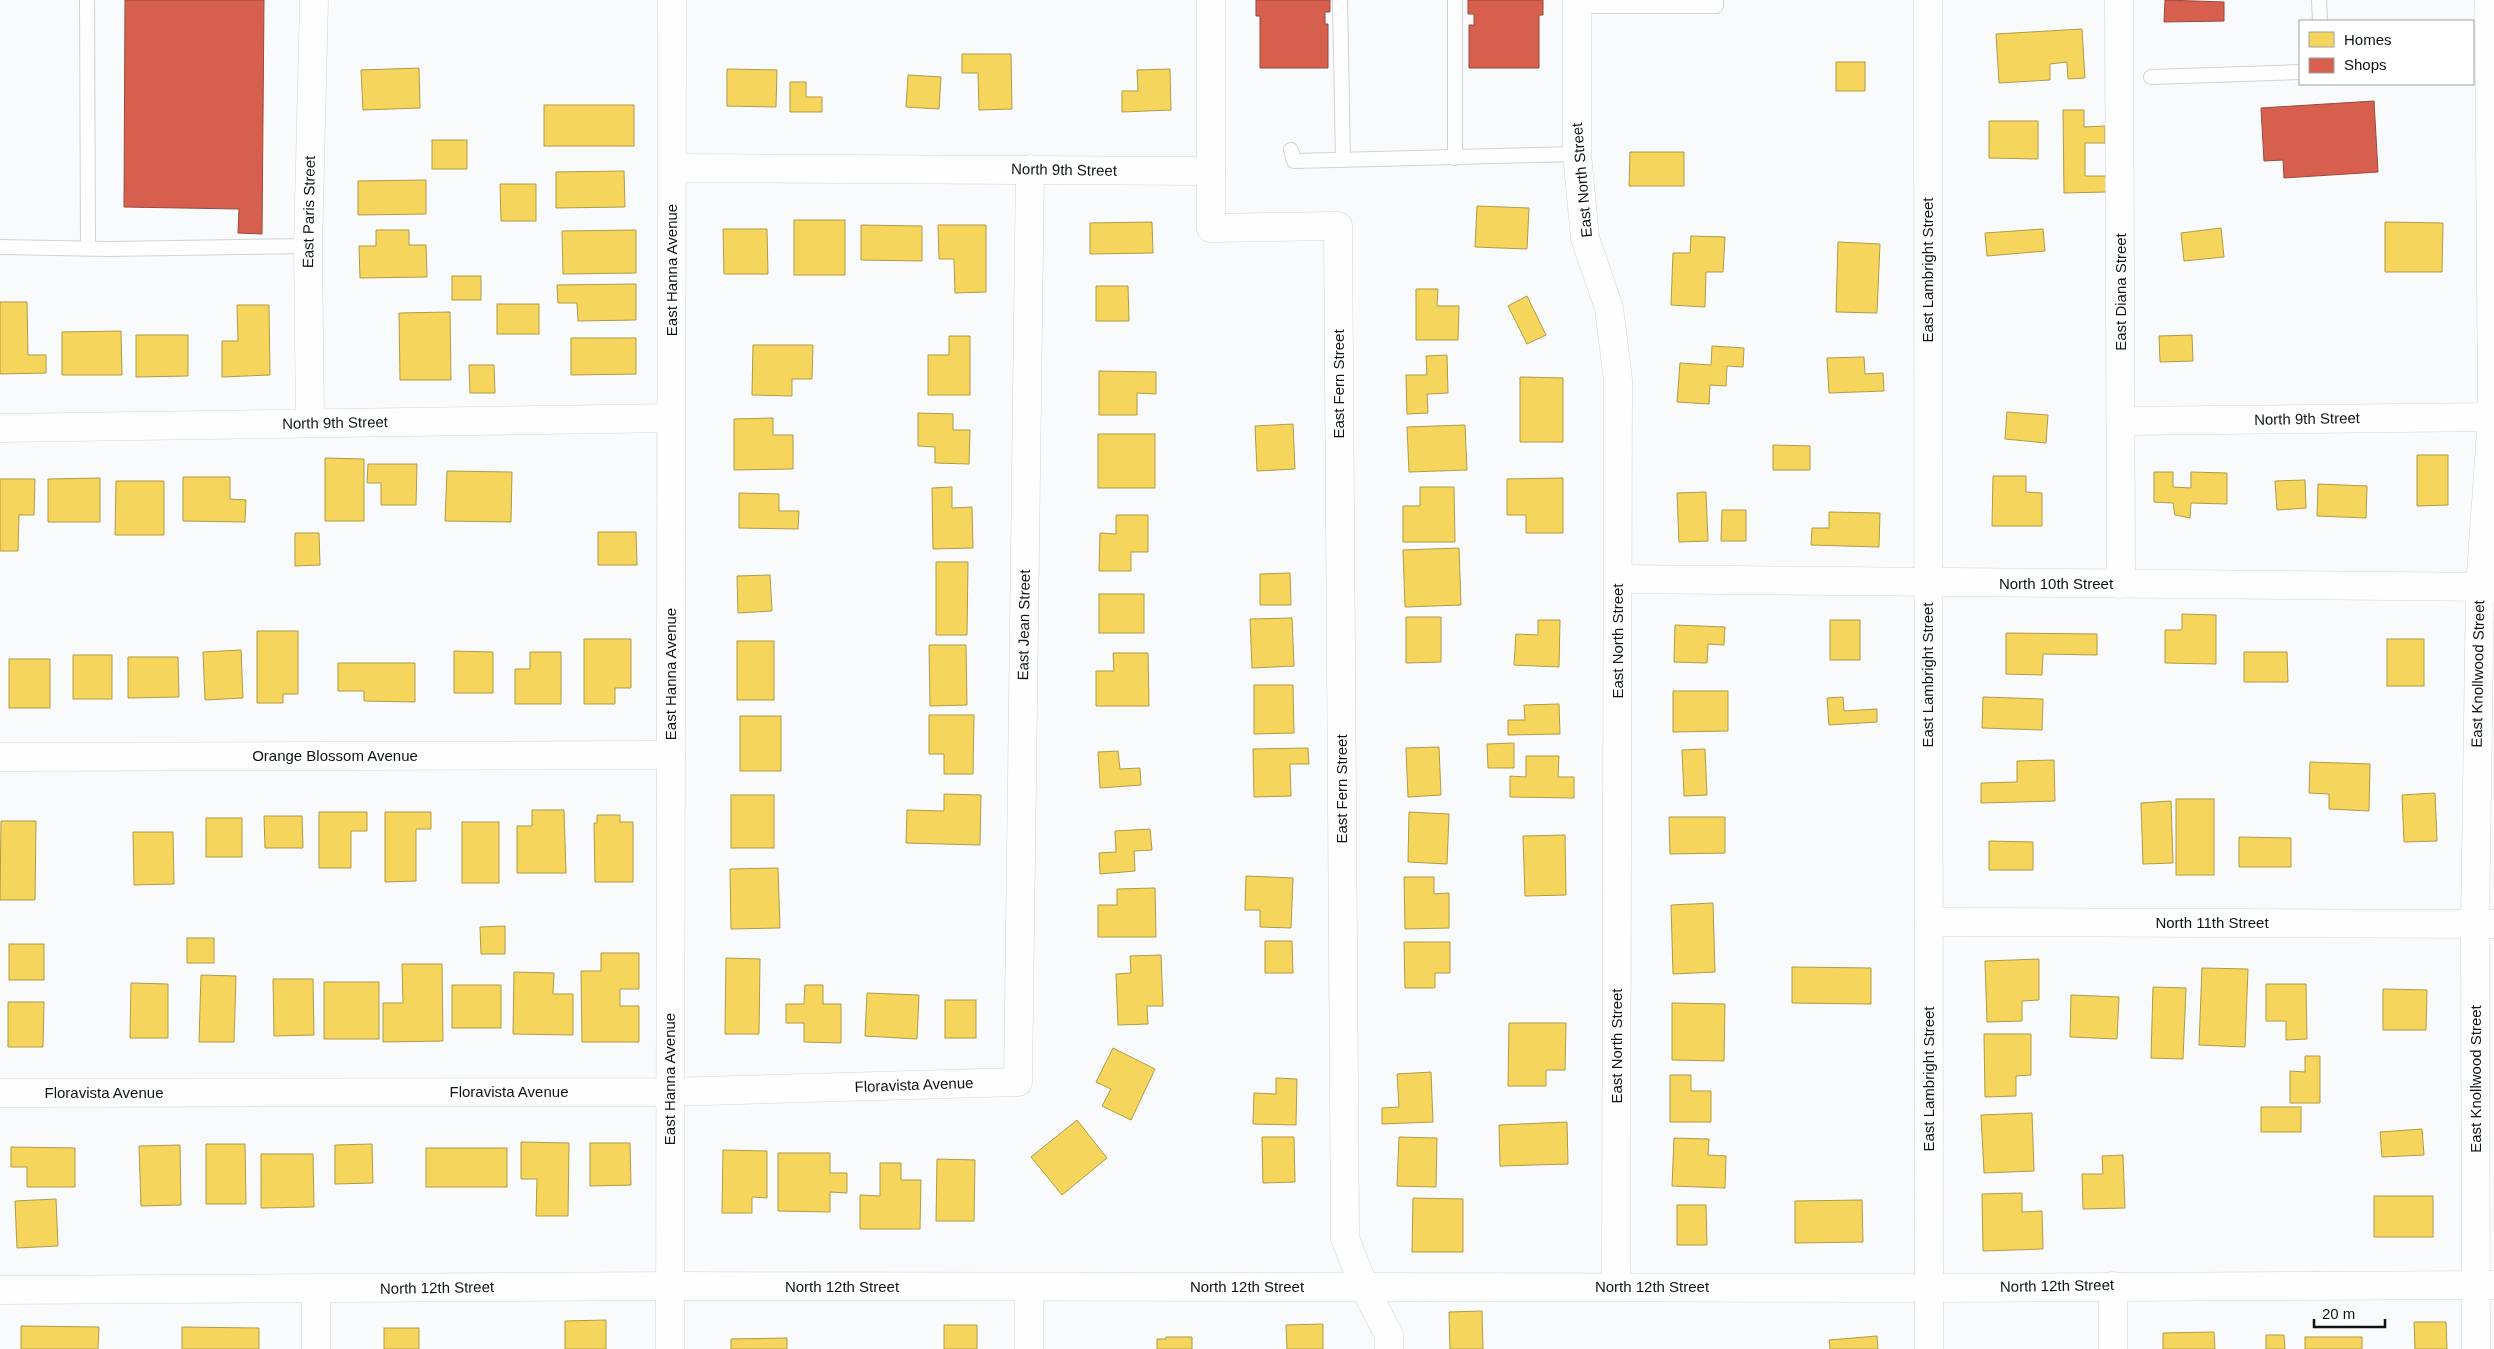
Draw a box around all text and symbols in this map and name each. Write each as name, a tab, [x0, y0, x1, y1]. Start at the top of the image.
legend	[2299, 20, 2474, 85]
text: Homes	[2344, 31, 2392, 48]
text: Shops	[2344, 56, 2387, 73]
street label: East North Street	[1568, 121, 1595, 238]
street label: East Paris Street	[299, 155, 318, 268]
street label: North 9th Street	[1011, 160, 1118, 179]
street label: East Lambright Street	[1919, 197, 1936, 343]
street label: East Hanna Avenue	[663, 204, 680, 336]
street label: East Diana Street	[2112, 232, 2129, 351]
street label: East Fern Street	[1330, 329, 1347, 439]
street label: North 9th Street	[2254, 409, 2361, 428]
street label: North 9th Street	[282, 413, 389, 432]
street label: East Jean Street	[1014, 569, 1033, 681]
street label: North 10th Street	[1999, 575, 2114, 592]
street label: East North Street	[1609, 583, 1626, 699]
street label: East Knollwood Street	[2468, 599, 2487, 748]
street label: East Lambright Street	[1919, 602, 1936, 748]
street label: East Hanna Avenue	[662, 608, 679, 740]
street label: East Fern Street	[1333, 734, 1350, 844]
street label: Orange Blossom Avenue	[252, 747, 418, 764]
street label: North 11th Street	[2155, 914, 2269, 931]
street label: East North Street	[1608, 988, 1625, 1104]
street label: East Knollwood Street	[2467, 1004, 2484, 1153]
street label: East Lambright Street	[1920, 1006, 1937, 1152]
street label: East Hanna Avenue	[661, 1013, 678, 1145]
street label: Floravista Avenue	[854, 1074, 974, 1095]
street label: Floravista Avenue	[450, 1083, 568, 1100]
street label: Floravista Avenue	[45, 1084, 163, 1101]
street label: North 12th Street	[2000, 1276, 2115, 1295]
street label: North 12th Street	[380, 1278, 495, 1297]
street label: North 12th Street	[785, 1278, 900, 1295]
street label: North 12th Street	[1190, 1278, 1305, 1295]
street label: North 12th Street	[1595, 1278, 1710, 1295]
scale bar	[2314, 1296, 2385, 1328]
text: 20 m	[2322, 1305, 2355, 1322]

